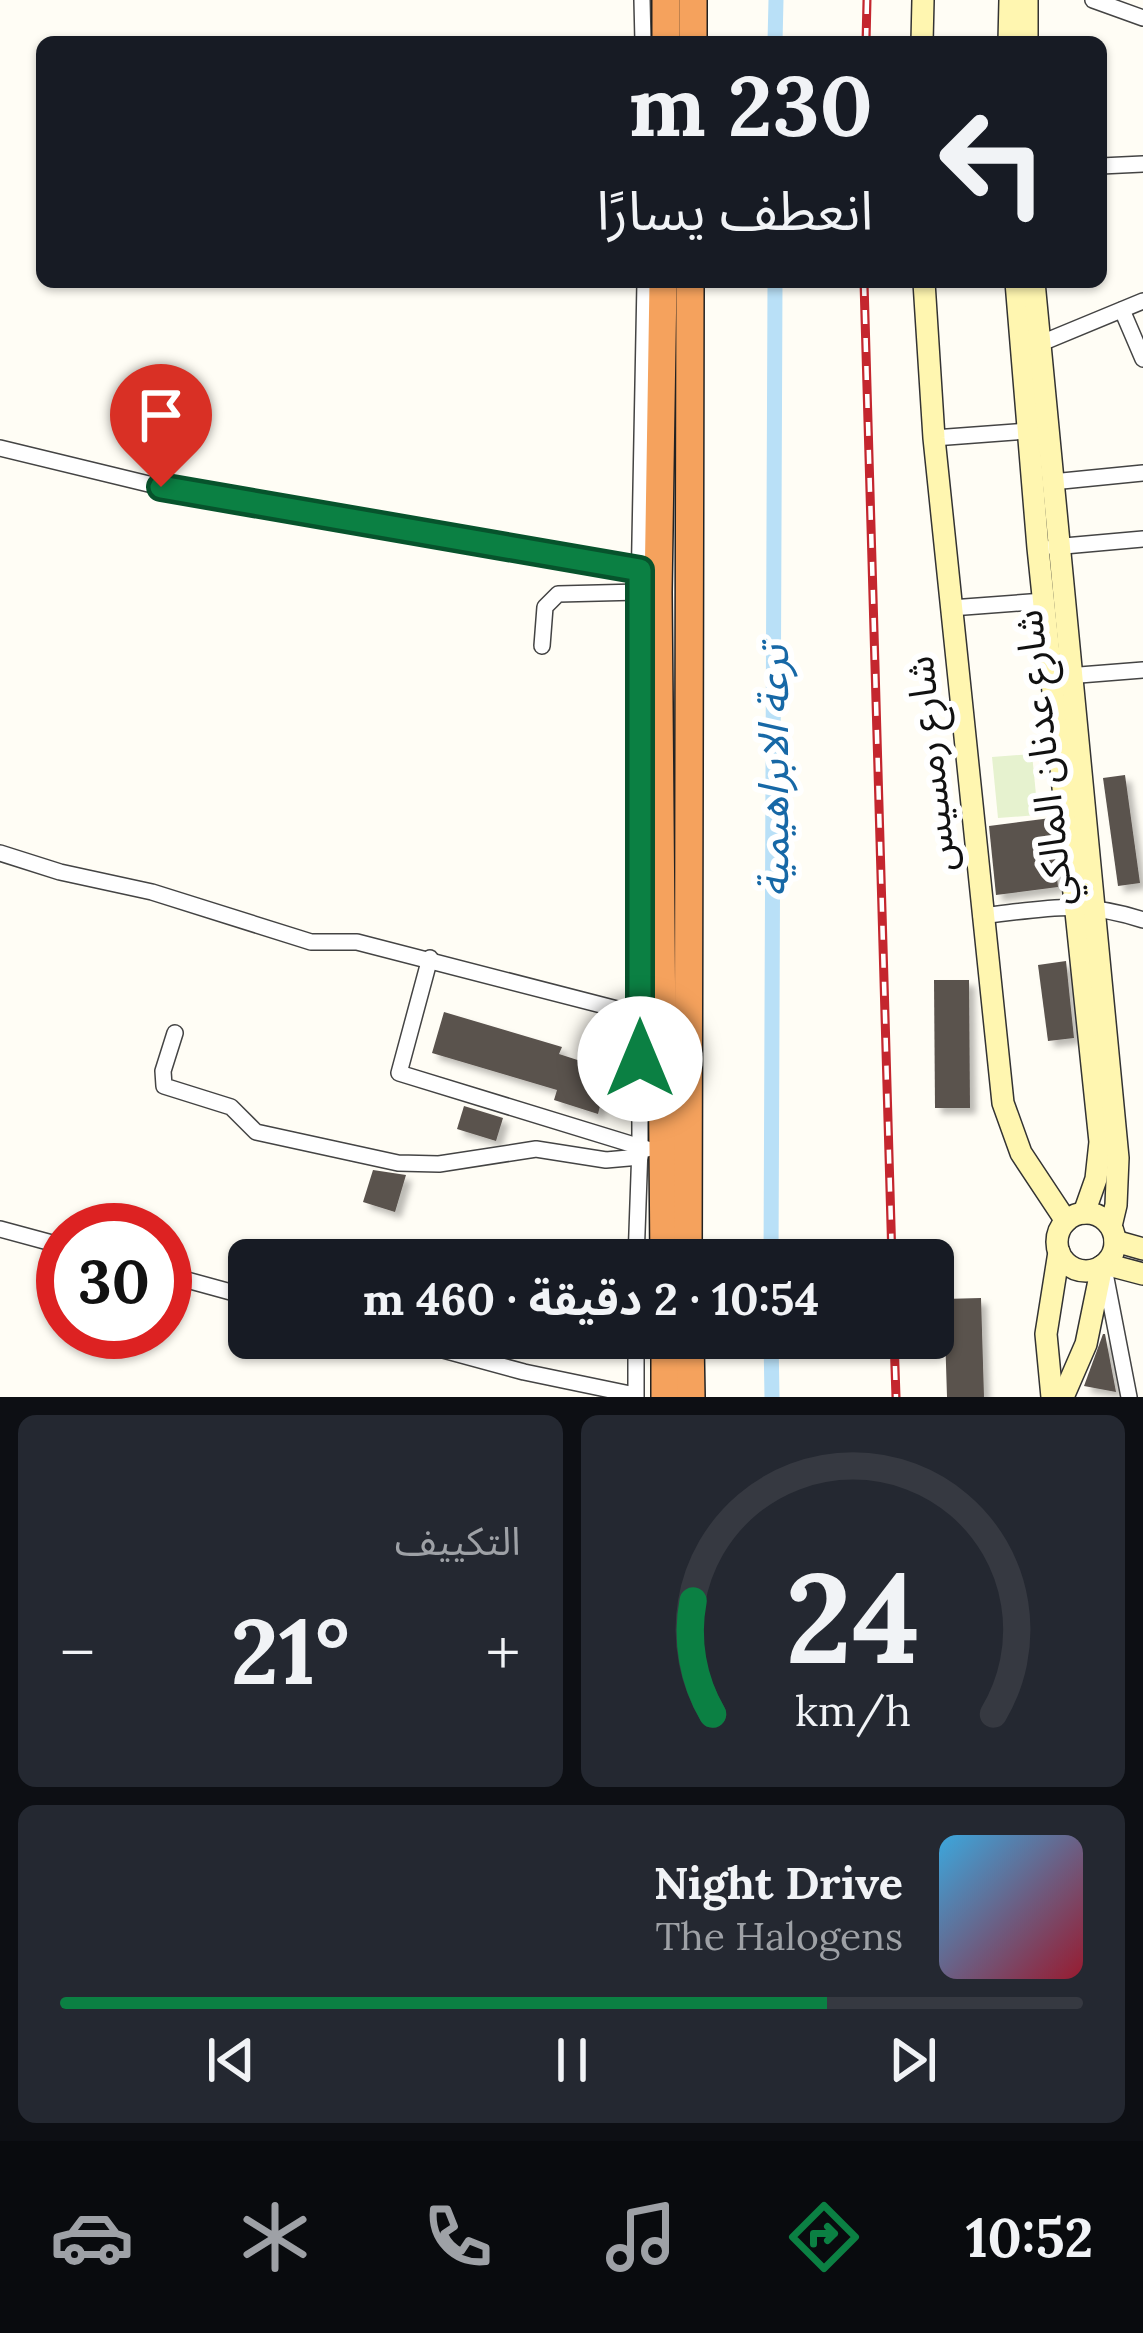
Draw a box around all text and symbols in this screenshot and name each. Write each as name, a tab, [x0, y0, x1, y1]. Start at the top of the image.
text: 230 m	[628, 51, 873, 159]
icon: left	[915, 84, 1071, 240]
text: انعطف يسارًا	[597, 176, 873, 245]
pin	[110, 364, 212, 487]
icon: arrive	[128, 382, 194, 448]
street label: شارع عدنان المالكي	[1003, 607, 1088, 909]
water label: ترعة الابراهيمية	[746, 639, 800, 897]
street label: شارع رمسيس	[894, 653, 970, 874]
position arrow	[577, 996, 703, 1122]
speed limit sign: 30	[36, 1203, 192, 1359]
text: 10:54 · 2 دقيقة · 460 m	[363, 1270, 819, 1327]
text: التكييف	[395, 1516, 521, 1566]
text: 24	[785, 1537, 920, 1697]
text: 21°	[231, 1593, 350, 1709]
text: −	[60, 1610, 95, 1694]
text: +	[486, 1610, 520, 1694]
text: km/h	[795, 1683, 911, 1738]
text: Night Drive	[654, 1854, 903, 1911]
text: The Halogens	[655, 1911, 903, 1961]
icon: previous	[198, 2027, 264, 2093]
icon: pause	[539, 2027, 605, 2093]
icon: next	[880, 2027, 946, 2093]
icon: car	[50, 2195, 134, 2279]
icon: climate	[233, 2195, 317, 2279]
icon: phone	[416, 2195, 500, 2279]
icon: music	[599, 2195, 683, 2279]
icon: directions	[782, 2195, 866, 2279]
text: 10:52	[966, 2203, 1093, 2272]

